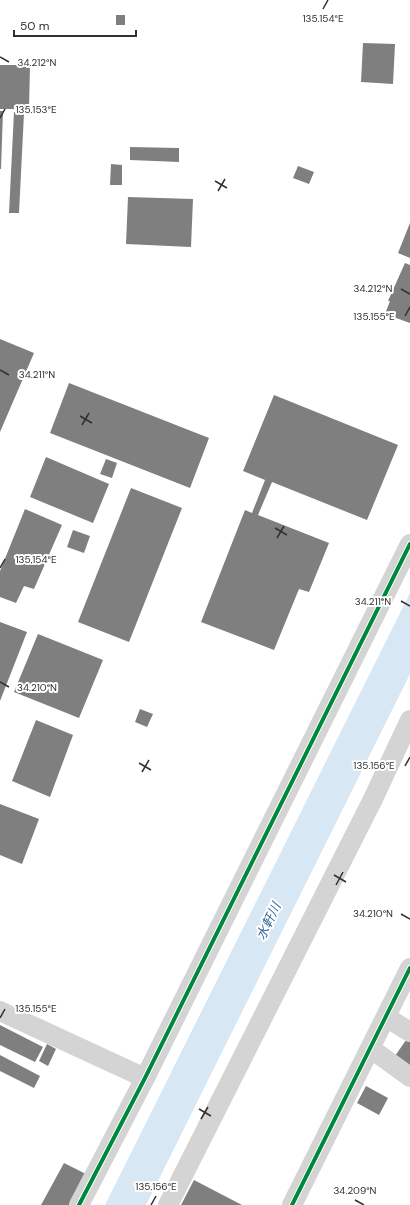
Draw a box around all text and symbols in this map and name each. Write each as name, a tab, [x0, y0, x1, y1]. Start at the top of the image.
scale bar	[14, 12, 136, 38]
text: 135.154°E	[302, 12, 344, 25]
text: 50 m	[20, 18, 49, 34]
text: 34.212°N	[18, 56, 57, 69]
text: 135.153°E	[15, 103, 57, 116]
text: 34.212°N	[354, 282, 393, 295]
text: 135.155°E	[353, 310, 395, 323]
text: 34.211°N	[19, 368, 55, 381]
text: 135.154°E	[15, 553, 57, 566]
text: 34.211°N	[355, 595, 391, 608]
text: 34.210°N	[17, 681, 57, 694]
text: 135.156°E	[353, 759, 395, 772]
water label: 水軒川	[252, 898, 286, 942]
text: 34.210°N	[353, 907, 393, 920]
text: 135.155°E	[15, 1002, 57, 1015]
text: 135.156°E	[135, 1180, 177, 1193]
text: 34.209°N	[333, 1184, 377, 1197]

